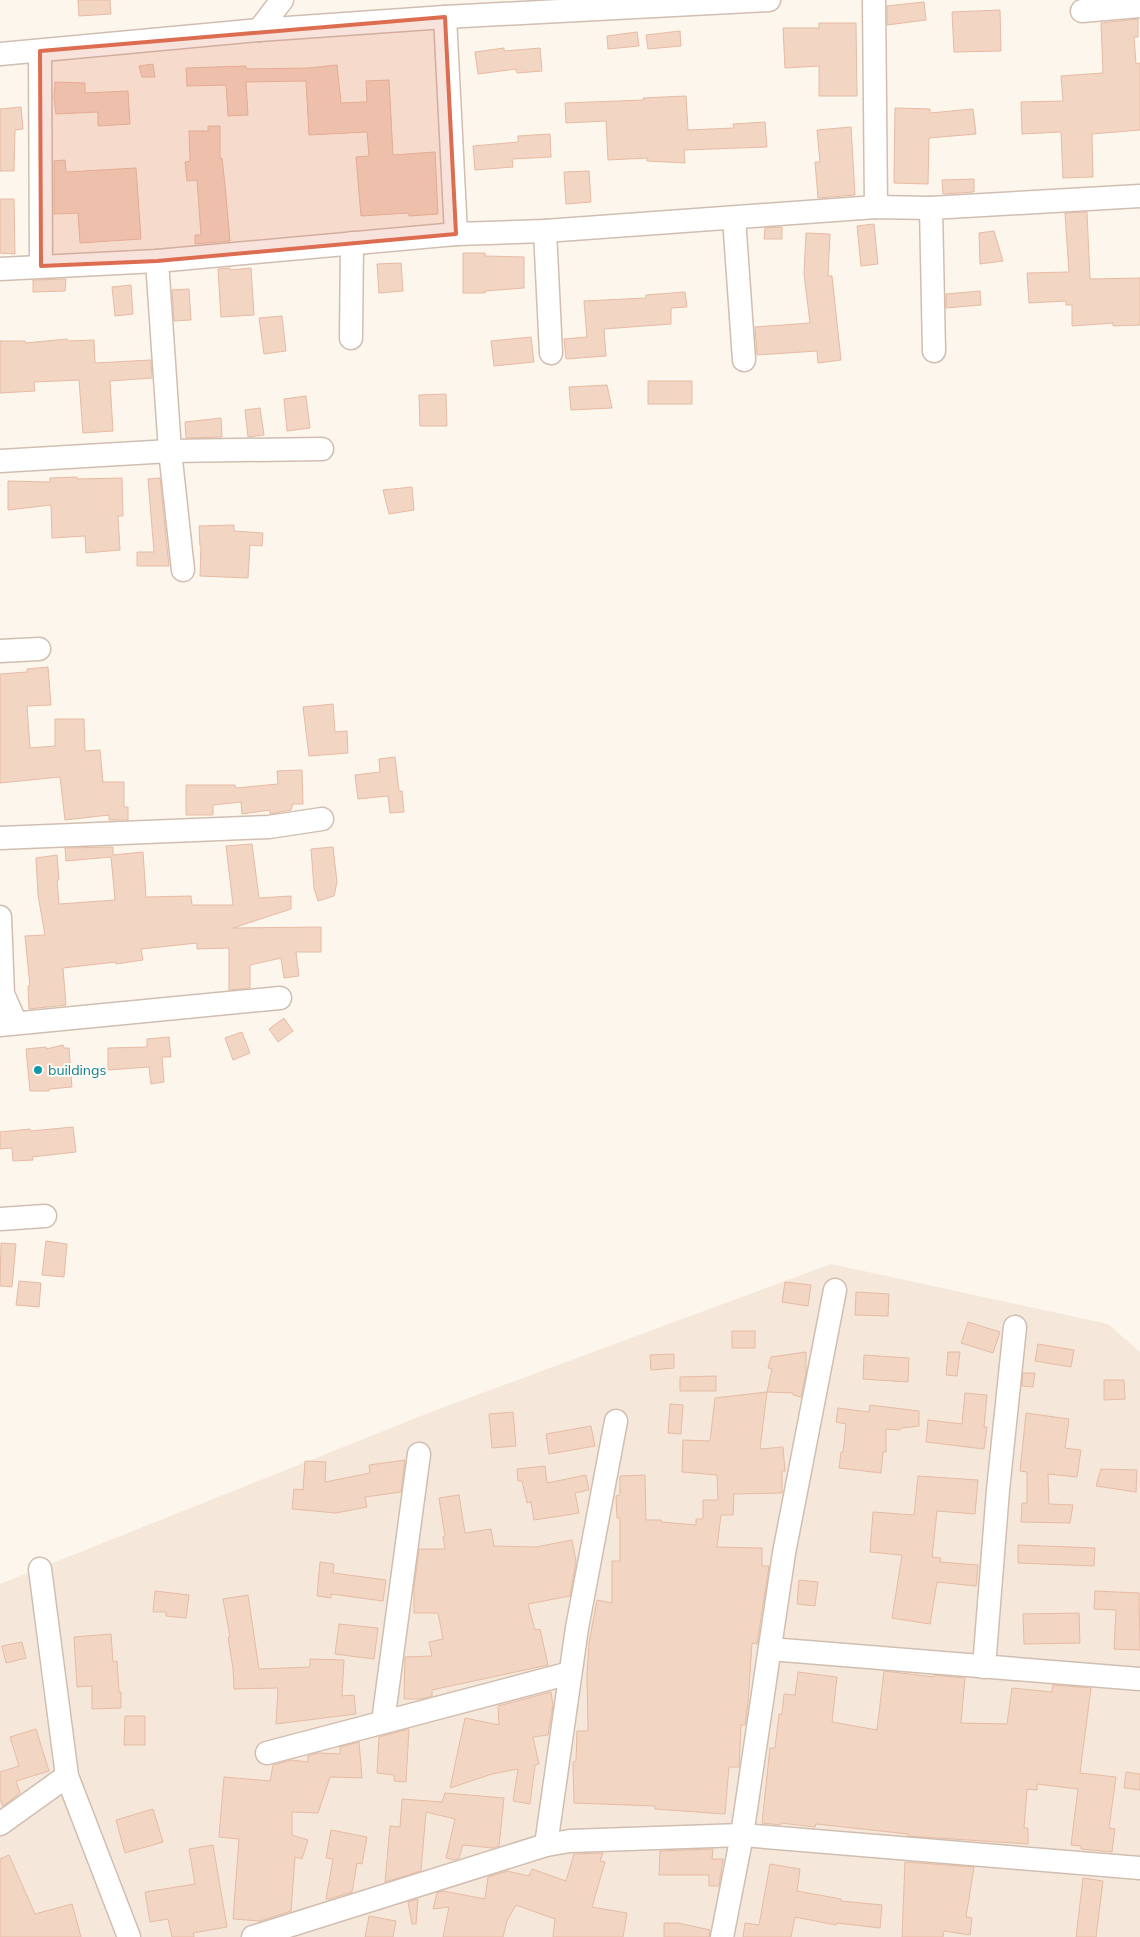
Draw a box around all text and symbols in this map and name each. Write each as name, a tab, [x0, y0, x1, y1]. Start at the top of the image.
place label: buildings	[48, 1061, 107, 1079]
marker: buildings	[32, 1064, 44, 1076]

